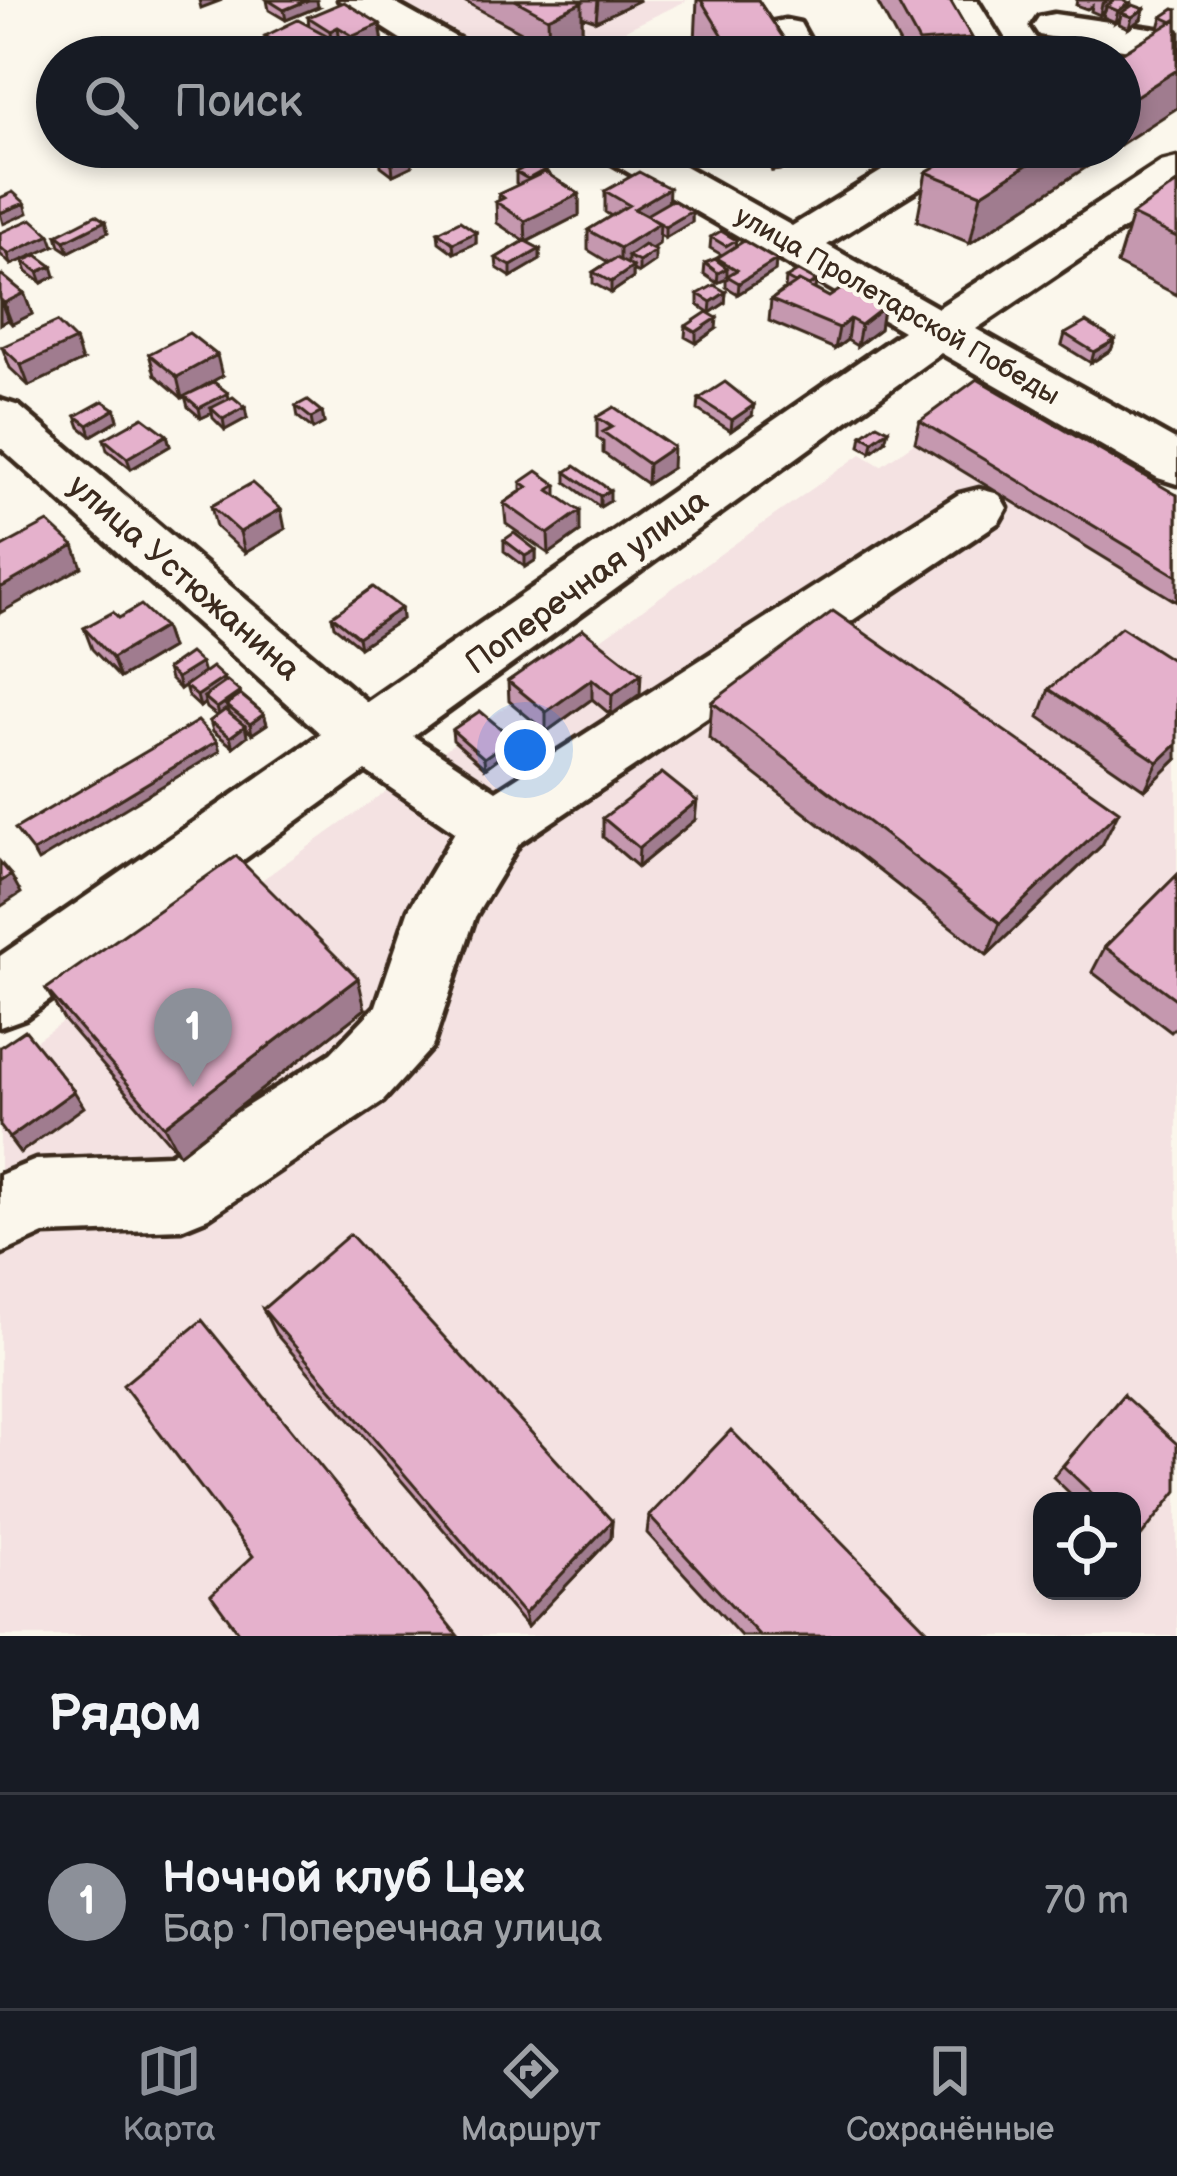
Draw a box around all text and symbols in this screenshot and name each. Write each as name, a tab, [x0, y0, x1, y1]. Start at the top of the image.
search box	[36, 36, 1141, 168]
icon: search	[78, 69, 144, 135]
text: Поиск	[174, 75, 302, 130]
street label: улица Пролетарской Победы	[729, 200, 1065, 412]
street label: улица Устюжанина	[60, 466, 308, 690]
street label: Поперечная улица	[458, 481, 716, 683]
your location	[495, 720, 555, 780]
pin: 1	[154, 988, 232, 1087]
map controls	[1033, 1492, 1141, 1600]
button: locate	[1033, 1492, 1141, 1600]
text: Рядом	[48, 1684, 202, 1745]
text: Ночной клуб Цех	[162, 1851, 524, 1906]
text: 1	[79, 1878, 95, 1925]
text: 70 m	[1044, 1878, 1129, 1925]
text: Бар · Поперечная улица	[162, 1906, 602, 1953]
tab: Карта	[123, 2038, 215, 2150]
tab: Маршрут	[461, 2038, 601, 2150]
tab: Сохранённые	[846, 2038, 1054, 2150]

